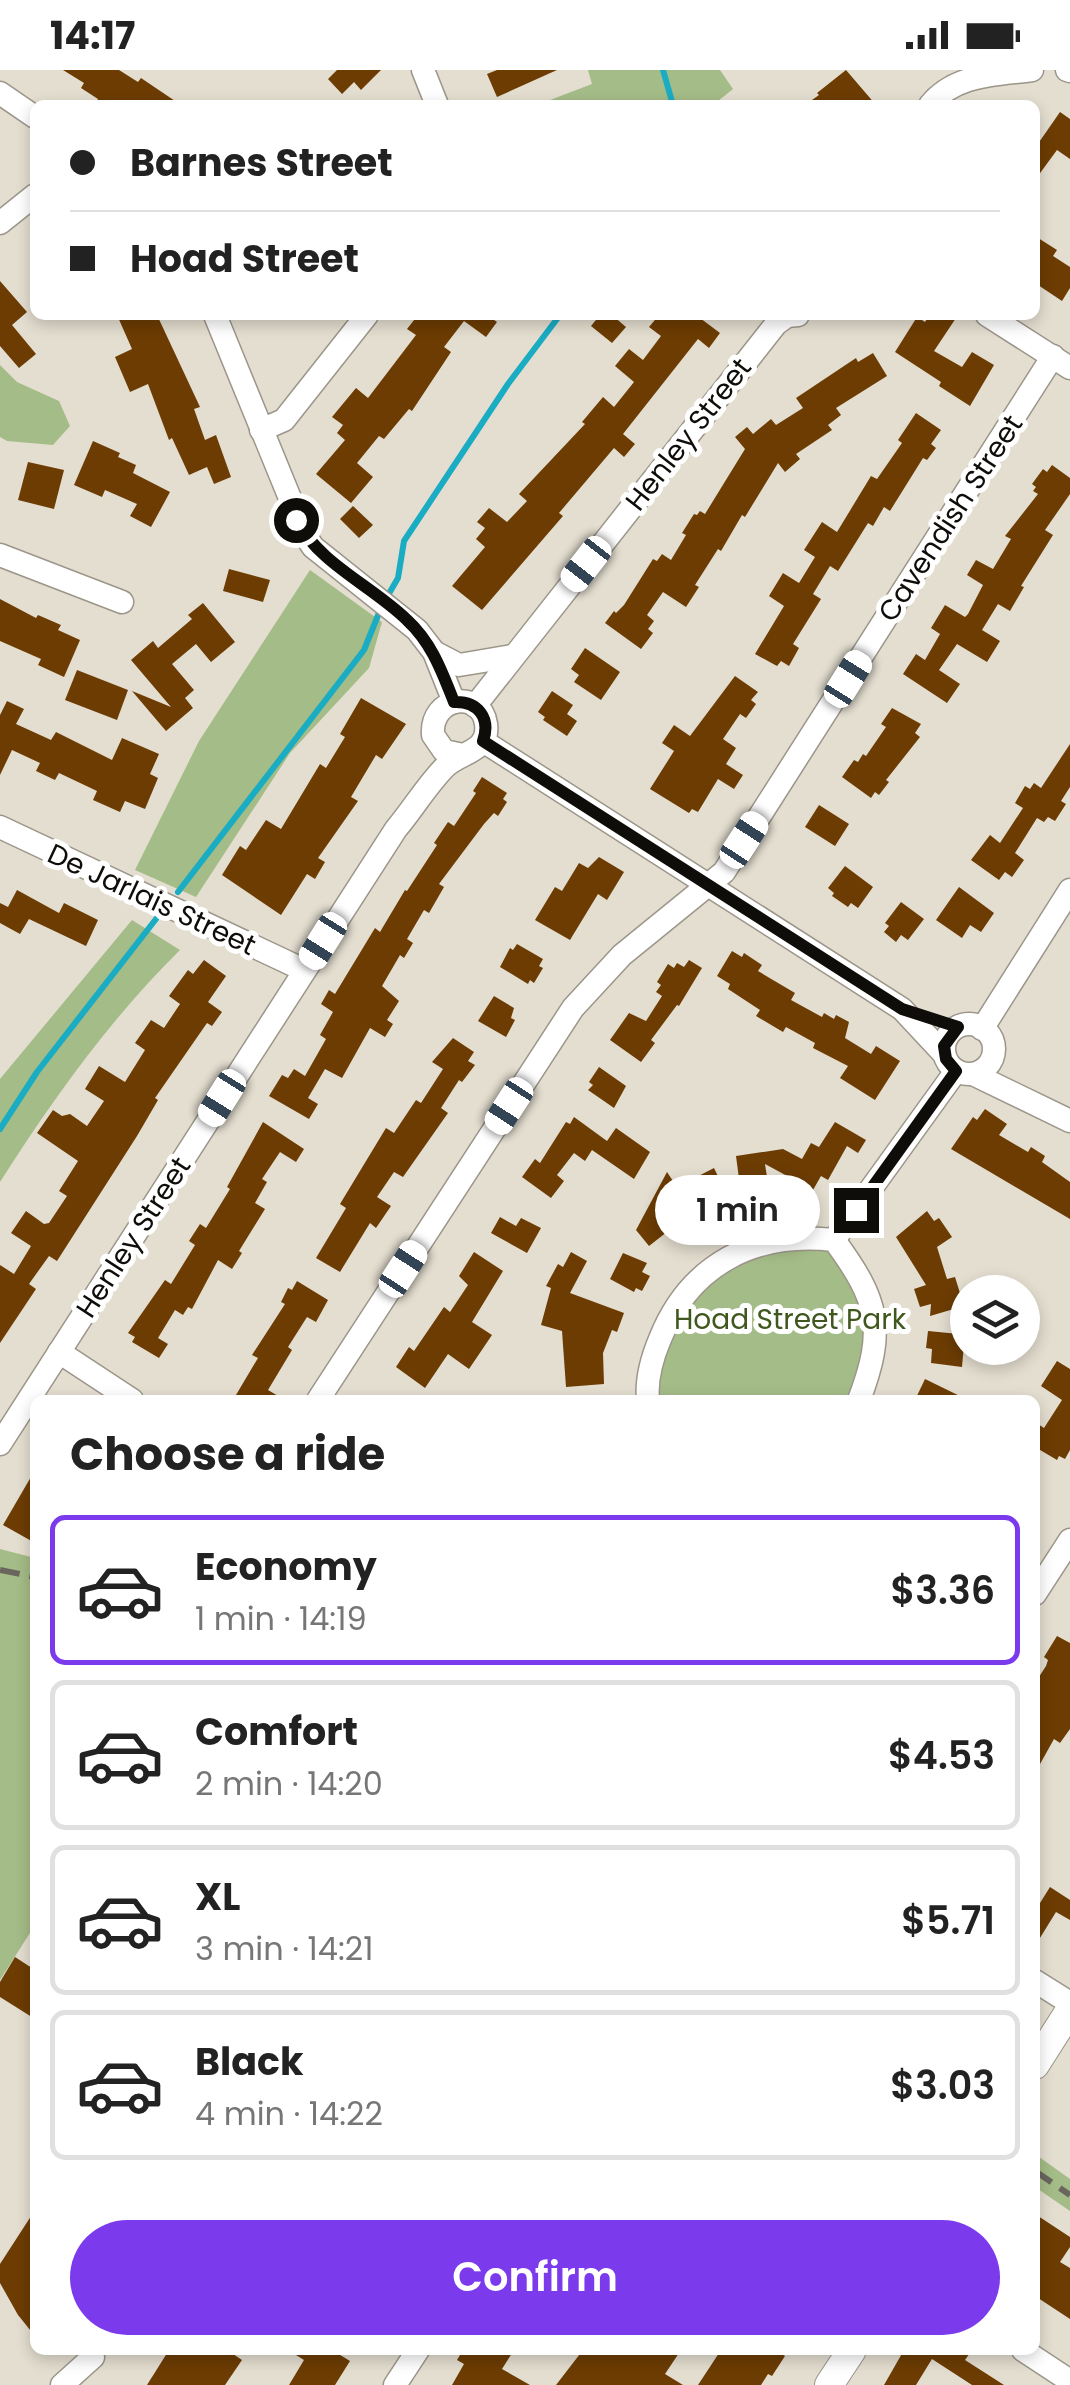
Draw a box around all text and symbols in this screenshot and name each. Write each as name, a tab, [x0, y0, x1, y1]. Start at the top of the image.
text: 14:17	[50, 9, 135, 62]
text: Barnes Street	[130, 136, 393, 189]
text: Hoad Street	[130, 232, 359, 285]
street label: Henley Street	[616, 350, 760, 519]
street label: Cavendish Street	[869, 407, 1032, 629]
route start	[274, 498, 319, 543]
car	[556, 531, 616, 597]
car	[819, 646, 877, 712]
car	[715, 807, 773, 873]
street label: De Jarlais Street	[41, 834, 262, 965]
car	[294, 908, 352, 974]
car	[193, 1065, 251, 1131]
car	[480, 1073, 538, 1139]
street label: Henley Street	[67, 1149, 200, 1325]
callout: 1 min	[656, 1175, 821, 1245]
text: 1 min	[696, 1187, 779, 1232]
route end	[834, 1188, 879, 1233]
car	[374, 1236, 432, 1302]
map controls	[950, 1275, 1040, 1365]
button: layers	[950, 1275, 1040, 1365]
park label: Hoad Street Park	[674, 1300, 907, 1339]
text: Choose a ride	[70, 1423, 385, 1486]
text: Economy	[195, 1540, 377, 1593]
icon: car	[75, 1545, 165, 1635]
text: $3.36	[890, 1564, 995, 1617]
text: 1 min · 14:19	[195, 1596, 367, 1641]
text: Comfort	[195, 1705, 358, 1758]
icon: car	[75, 1710, 165, 1800]
text: $4.53	[888, 1729, 995, 1782]
text: 2 min · 14:20	[195, 1761, 383, 1806]
text: XL	[195, 1870, 240, 1923]
icon: car	[75, 1875, 165, 1965]
text: $5.71	[901, 1894, 995, 1947]
text: 3 min · 14:21	[195, 1926, 373, 1971]
text: Black	[195, 2035, 304, 2088]
icon: car	[75, 2040, 165, 2130]
text: $3.03	[890, 2059, 995, 2112]
text: 4 min · 14:22	[195, 2091, 383, 2136]
button: Confirm	[70, 2220, 1000, 2335]

